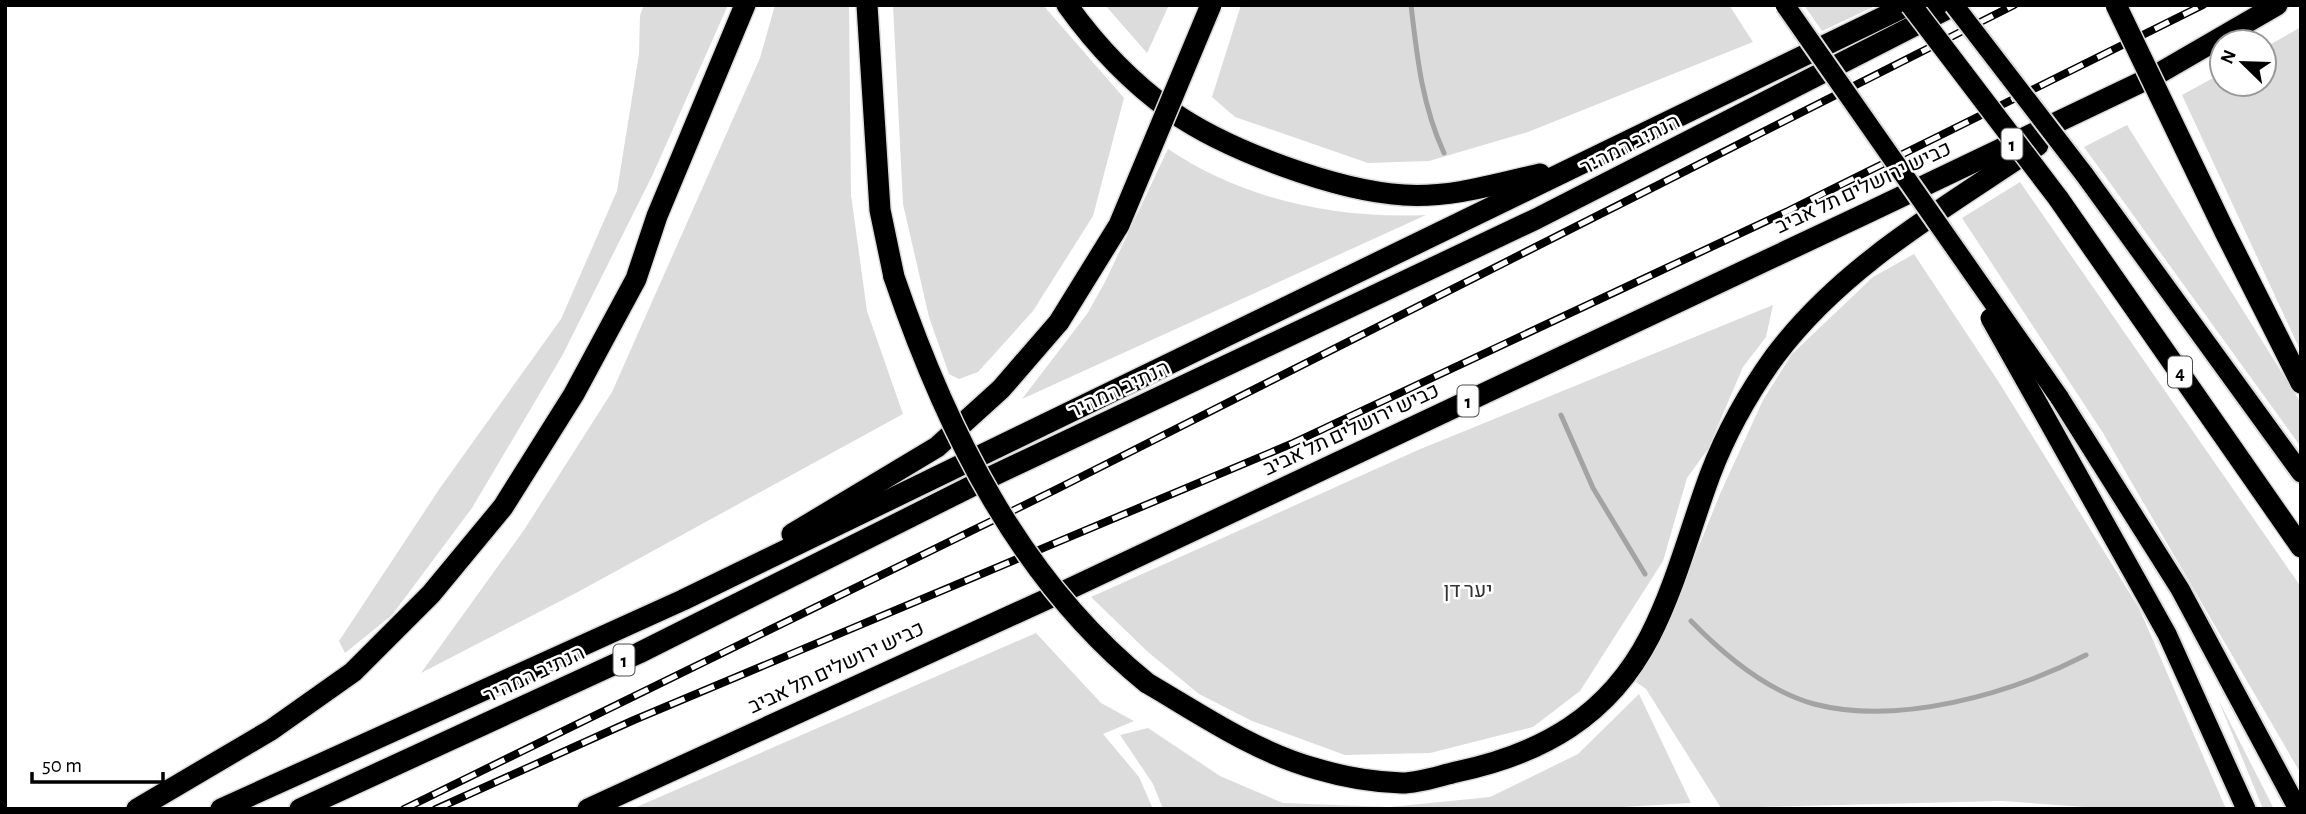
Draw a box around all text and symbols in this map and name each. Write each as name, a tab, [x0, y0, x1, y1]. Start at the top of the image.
north arrow	[2208, 28, 2278, 98]
text: N	[2217, 47, 2240, 67]
street label: הנתיב המהיר	[1577, 110, 1683, 178]
road number: 1	[2002, 128, 2022, 160]
street label: כביש ירושלים תל אביב	[1772, 137, 1954, 237]
road number: 4	[2168, 356, 2192, 388]
street label: הנתיב המהיר	[1066, 357, 1173, 422]
street label: כביש ירושלים תל אביב	[1260, 379, 1442, 479]
road number: 1	[1458, 386, 1478, 416]
park label: יער דן	[1443, 580, 1493, 601]
street label: כביש ירושלים תל אביב	[745, 617, 927, 717]
street label: הנתיב המהיר	[481, 642, 588, 707]
road number: 1	[614, 645, 634, 676]
scale bar	[32, 740, 163, 784]
text: 50 m	[42, 755, 82, 776]

